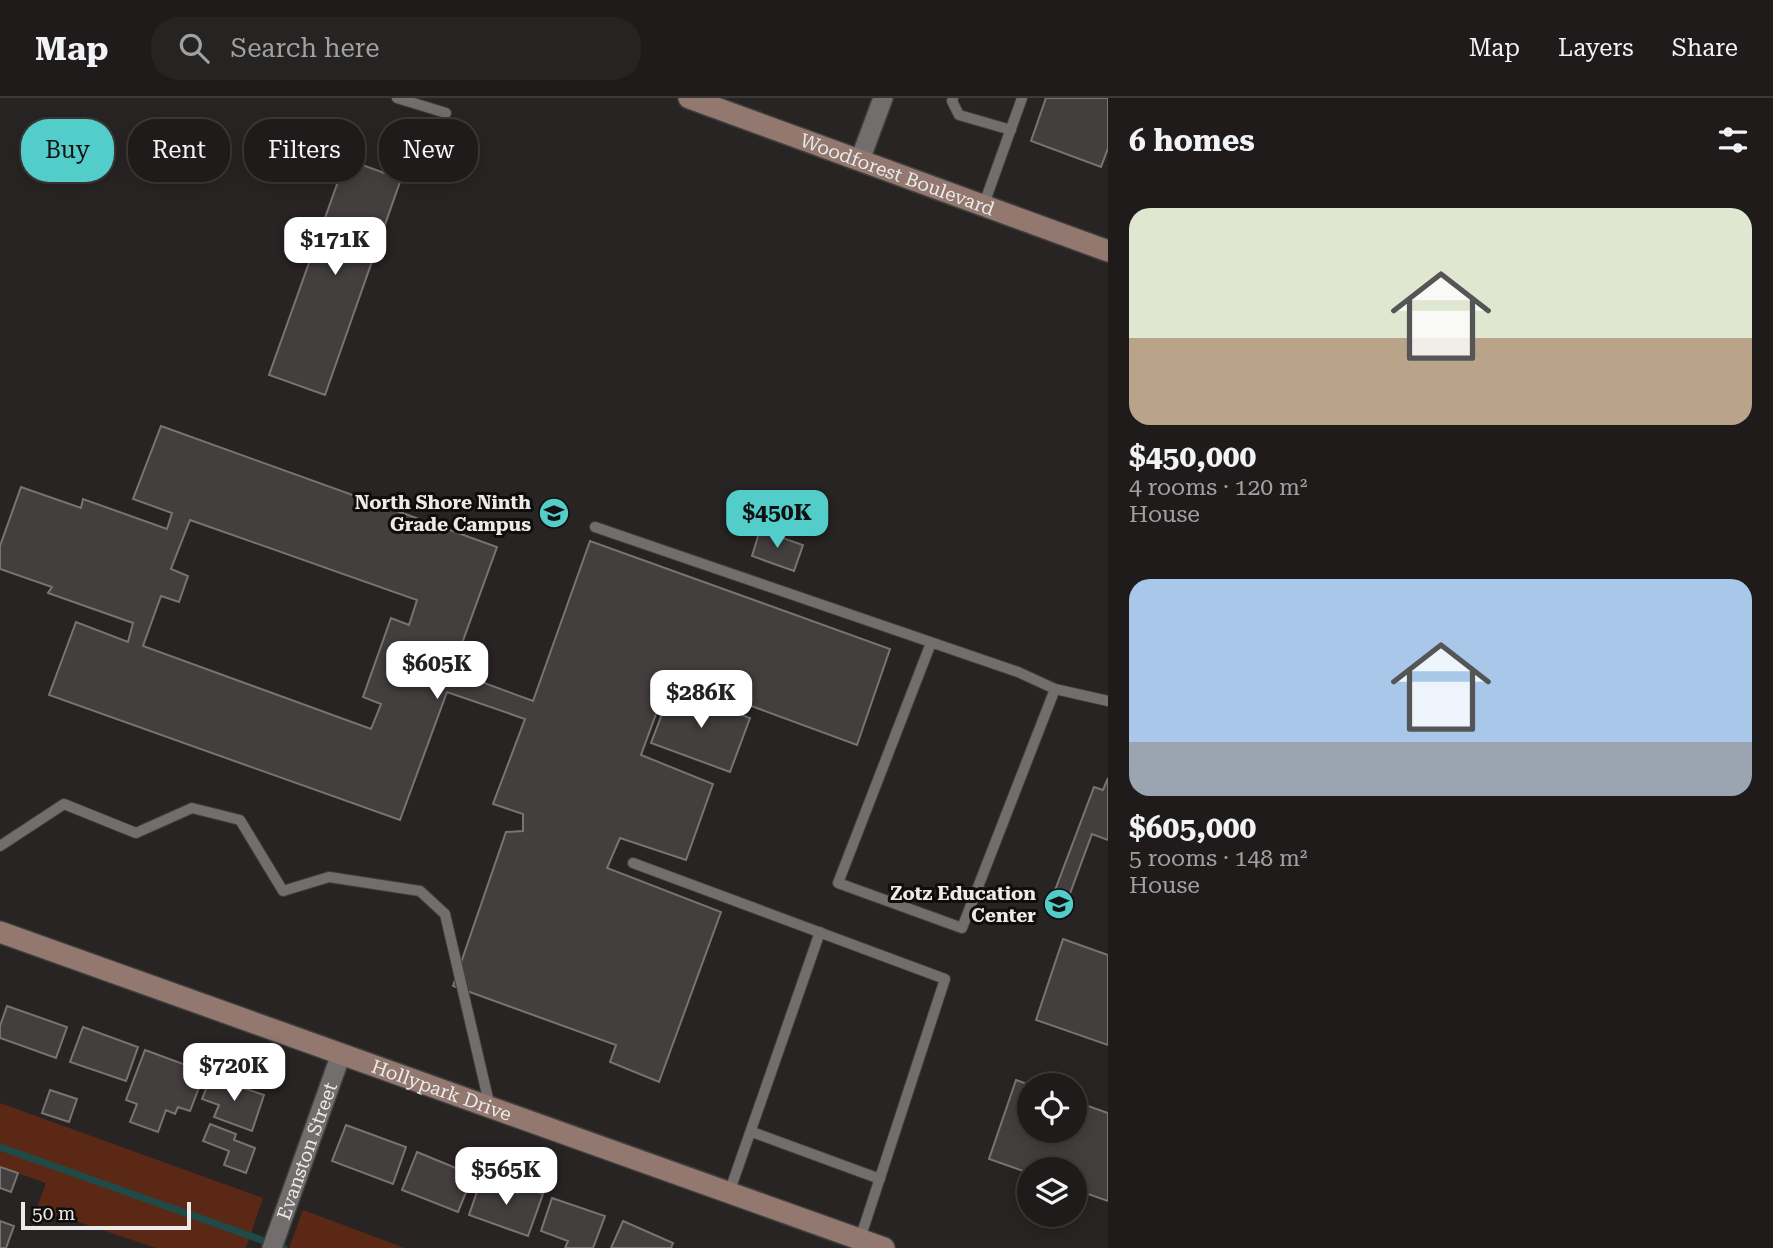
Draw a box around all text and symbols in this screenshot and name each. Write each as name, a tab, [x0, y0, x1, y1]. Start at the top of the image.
search box	[151, 17, 641, 80]
text: Map	[35, 29, 109, 68]
icon: search	[175, 29, 213, 67]
text: Search here	[231, 33, 380, 63]
text: Map	[1469, 34, 1520, 62]
text: Layers	[1558, 34, 1634, 62]
text: Share	[1672, 34, 1738, 62]
chip: Buy	[21, 119, 114, 182]
chip: Rent	[128, 119, 230, 182]
chip: Filters	[244, 119, 365, 182]
chip: New	[379, 119, 478, 182]
icon: filters	[1714, 121, 1752, 159]
text: 6 homes	[1129, 123, 1255, 158]
street label: Woodforest Boulevard	[797, 128, 998, 220]
pin: $171K	[286, 218, 384, 277]
text: $171K	[300, 226, 370, 253]
icon: home	[1378, 253, 1504, 379]
text: $450,000	[1129, 439, 1256, 474]
text: 4 rooms · 120 m²	[1129, 474, 1307, 501]
pin: $450K	[728, 490, 826, 550]
place label: North Shore Ninth Grade Campus	[355, 491, 531, 536]
school or university icon: North Shore Ninth Grade Campus	[537, 496, 571, 530]
text: $450K	[742, 499, 812, 526]
text: House	[1129, 501, 1200, 528]
icon: home	[1378, 624, 1504, 750]
pin: $605K	[388, 642, 486, 701]
text: $605K	[402, 650, 472, 677]
pin: $286K	[652, 670, 750, 730]
text: $286K	[666, 679, 736, 706]
text: $605,000	[1129, 810, 1256, 845]
text: 5 rooms · 148 m²	[1129, 845, 1307, 872]
text: House	[1129, 872, 1200, 899]
place label: Zotz Education Center	[890, 882, 1036, 927]
school or university icon: Zotz Education Center	[1042, 887, 1076, 921]
pin: $720K	[185, 1044, 283, 1103]
text: $720K	[199, 1052, 269, 1079]
street label: Hollypark Drive	[368, 1054, 515, 1125]
map controls	[1017, 1073, 1087, 1227]
button: locate	[1017, 1073, 1087, 1143]
street label: Evanston Street	[271, 1079, 342, 1223]
pin: $565K	[457, 1148, 555, 1207]
text: $565K	[471, 1156, 541, 1183]
button: layers	[1017, 1157, 1087, 1227]
scale bar	[21, 1199, 191, 1231]
text: 50 m	[32, 1202, 75, 1225]

